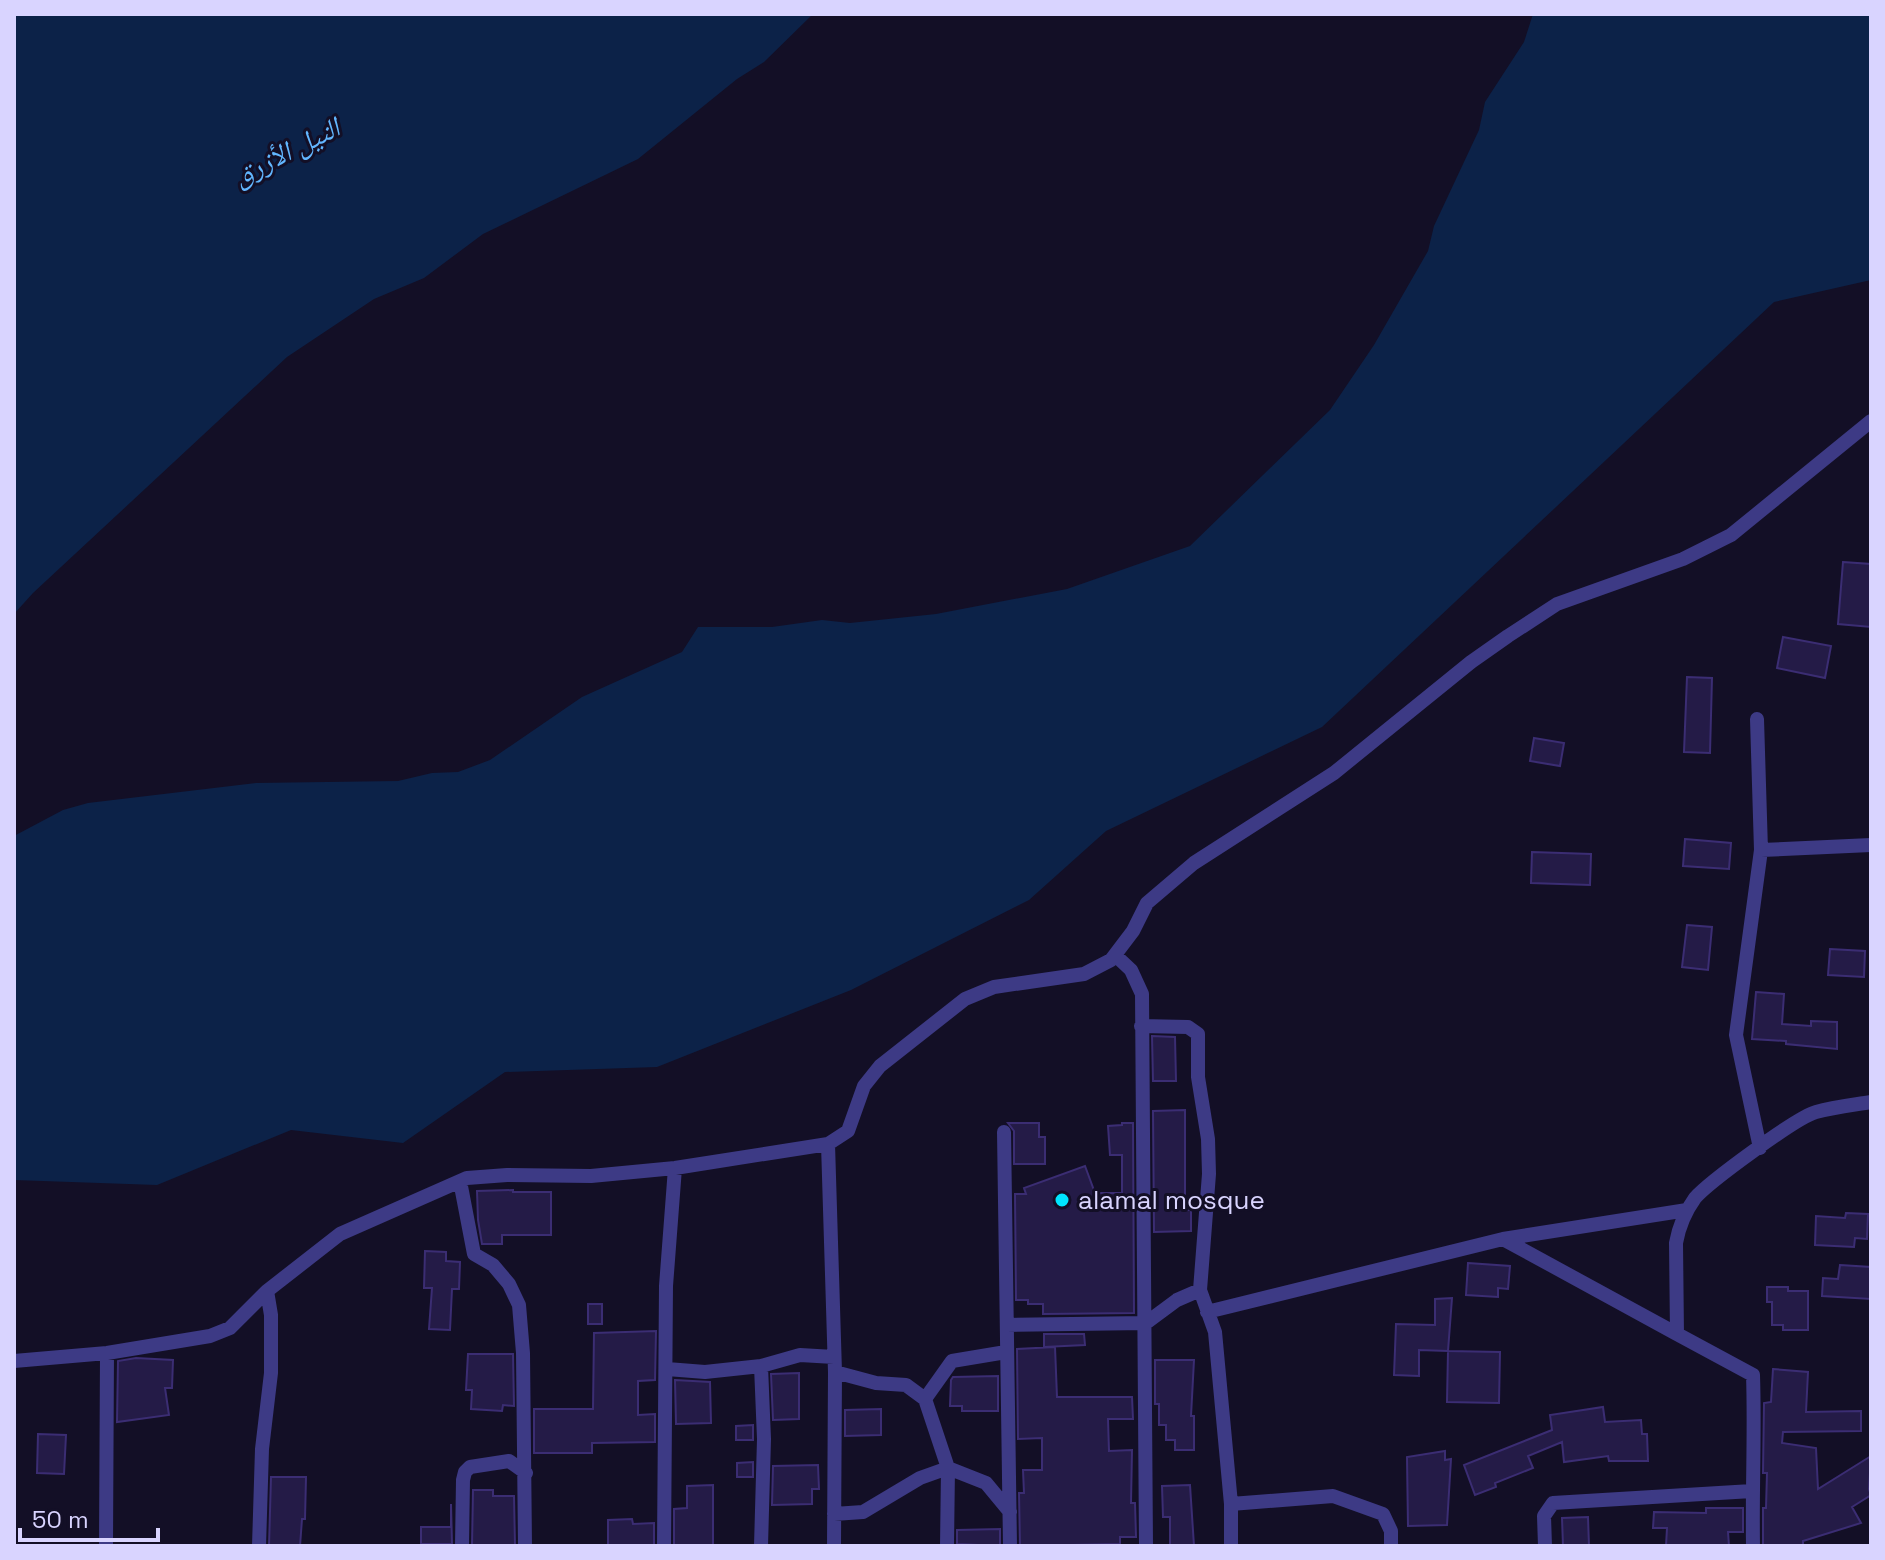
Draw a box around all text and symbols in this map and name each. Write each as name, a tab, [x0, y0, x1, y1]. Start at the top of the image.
water label: النيل الأزرق	[226, 108, 348, 193]
place label: alamal mosque	[1078, 1183, 1265, 1217]
marker: alamal mosque	[1053, 1191, 1071, 1209]
scale bar	[20, 1492, 158, 1542]
text: 50 m	[32, 1504, 89, 1535]

